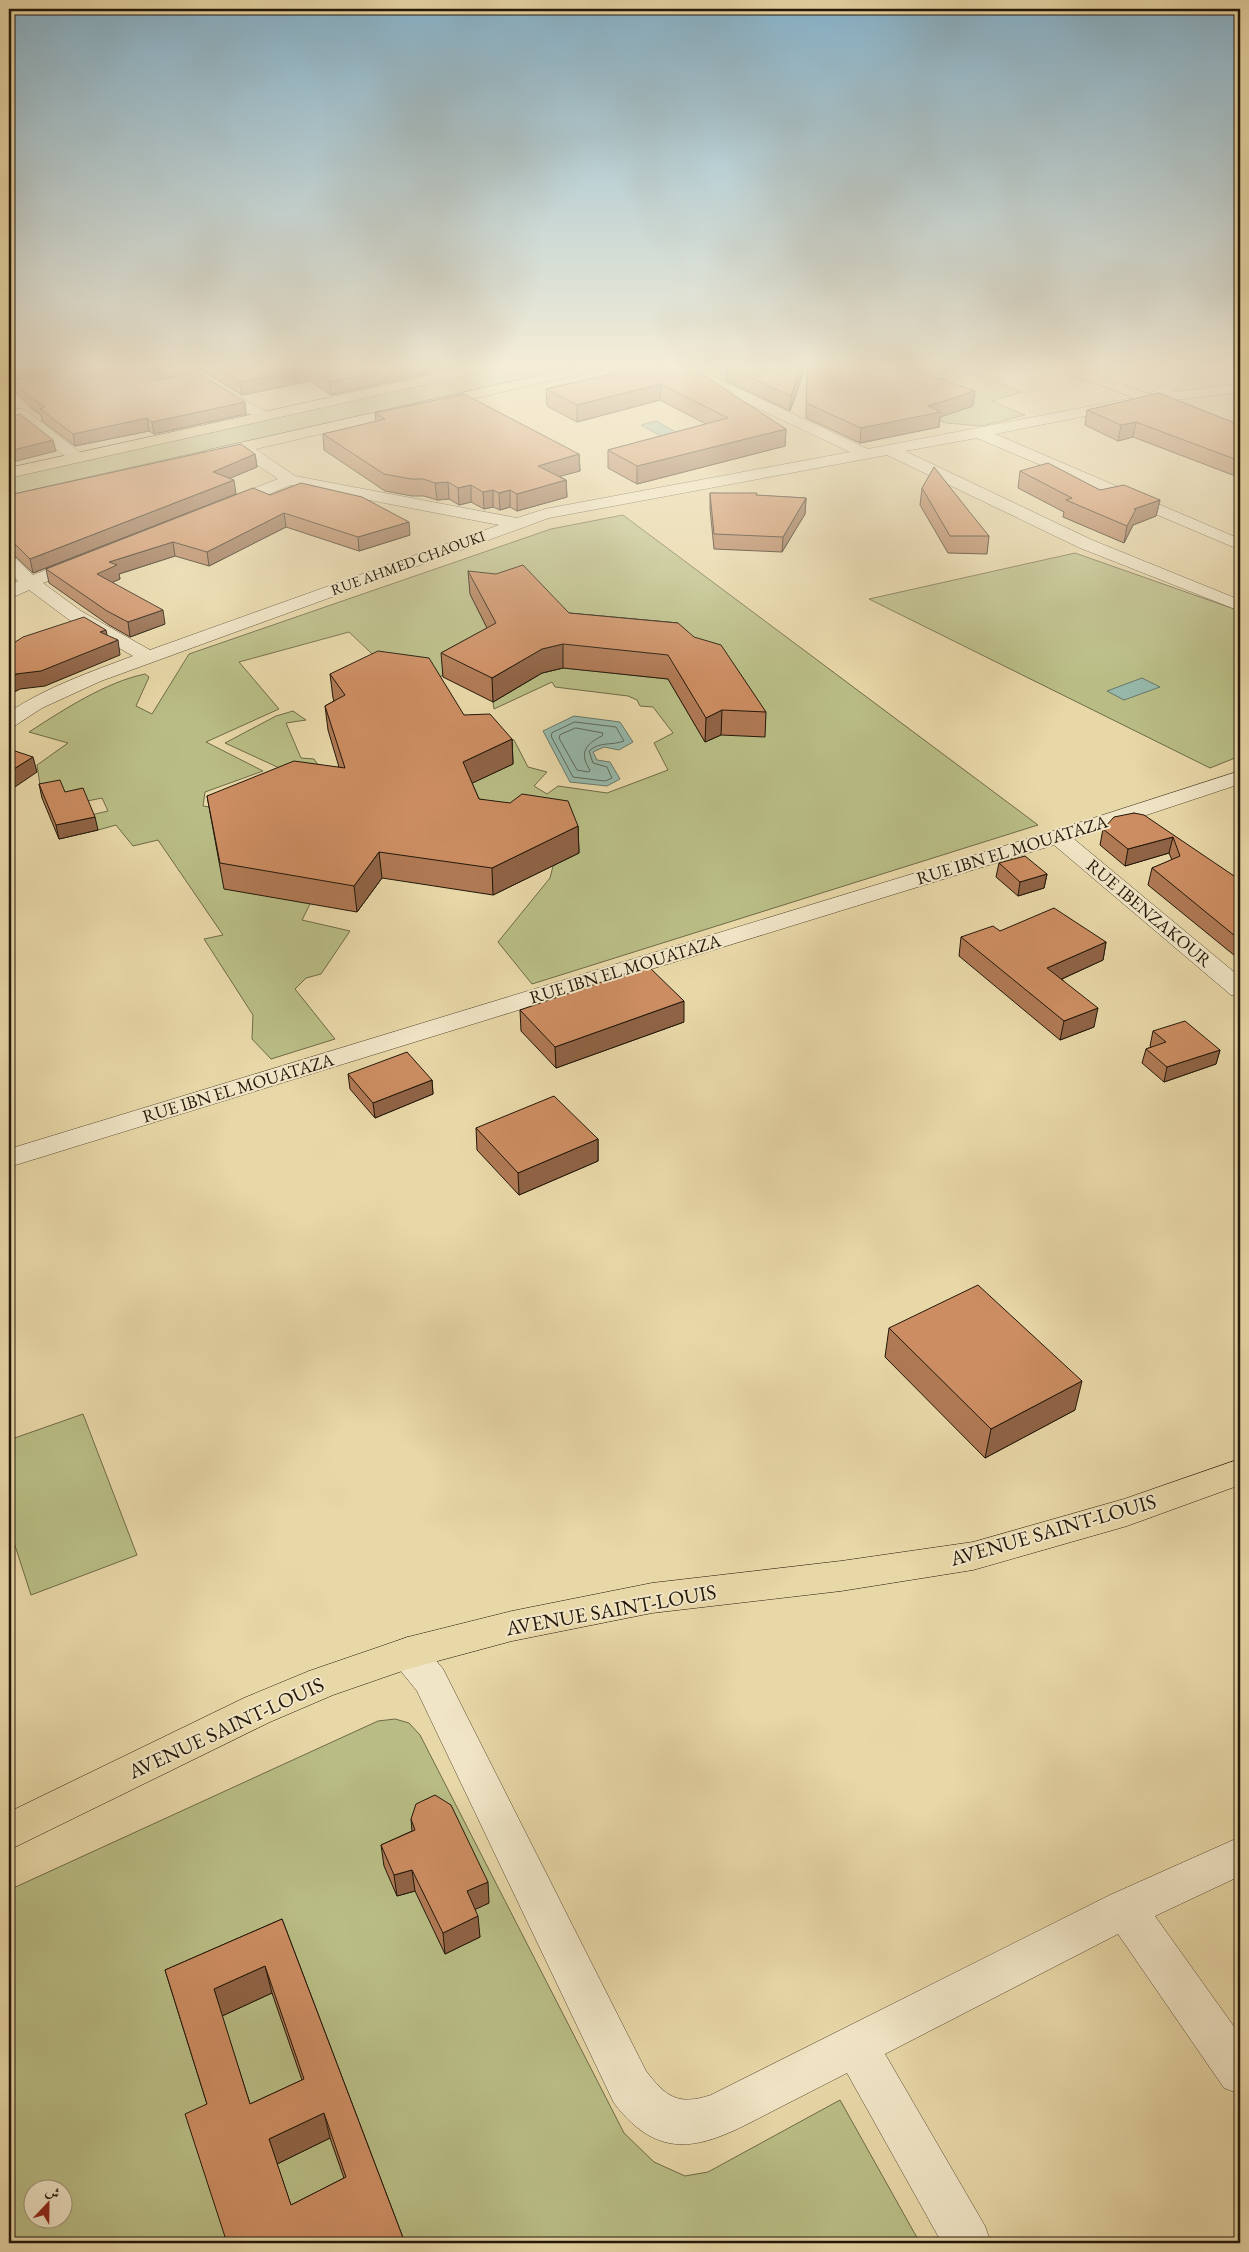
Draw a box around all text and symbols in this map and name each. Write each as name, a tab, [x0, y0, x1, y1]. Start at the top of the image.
street label: RUE AHMED CHAOUKI	[328, 526, 487, 599]
street label: RUE IBN EL MOUATAZA	[913, 809, 1111, 890]
street label: RUE IBENZAKOUR	[1082, 854, 1217, 972]
street label: RUE IBN EL MOUATAZA	[526, 928, 724, 1009]
street label: RUE IBN EL MOUATAZA	[139, 1047, 337, 1128]
street label: AVENUE SAINT-LOUIS	[946, 1487, 1159, 1572]
street label: AVENUE SAINT-LOUIS	[503, 1578, 718, 1641]
street label: AVENUE SAINT-LOUIS	[123, 1670, 328, 1785]
north arrow	[22, 2180, 72, 2230]
text: ش	[43, 2181, 63, 2203]

